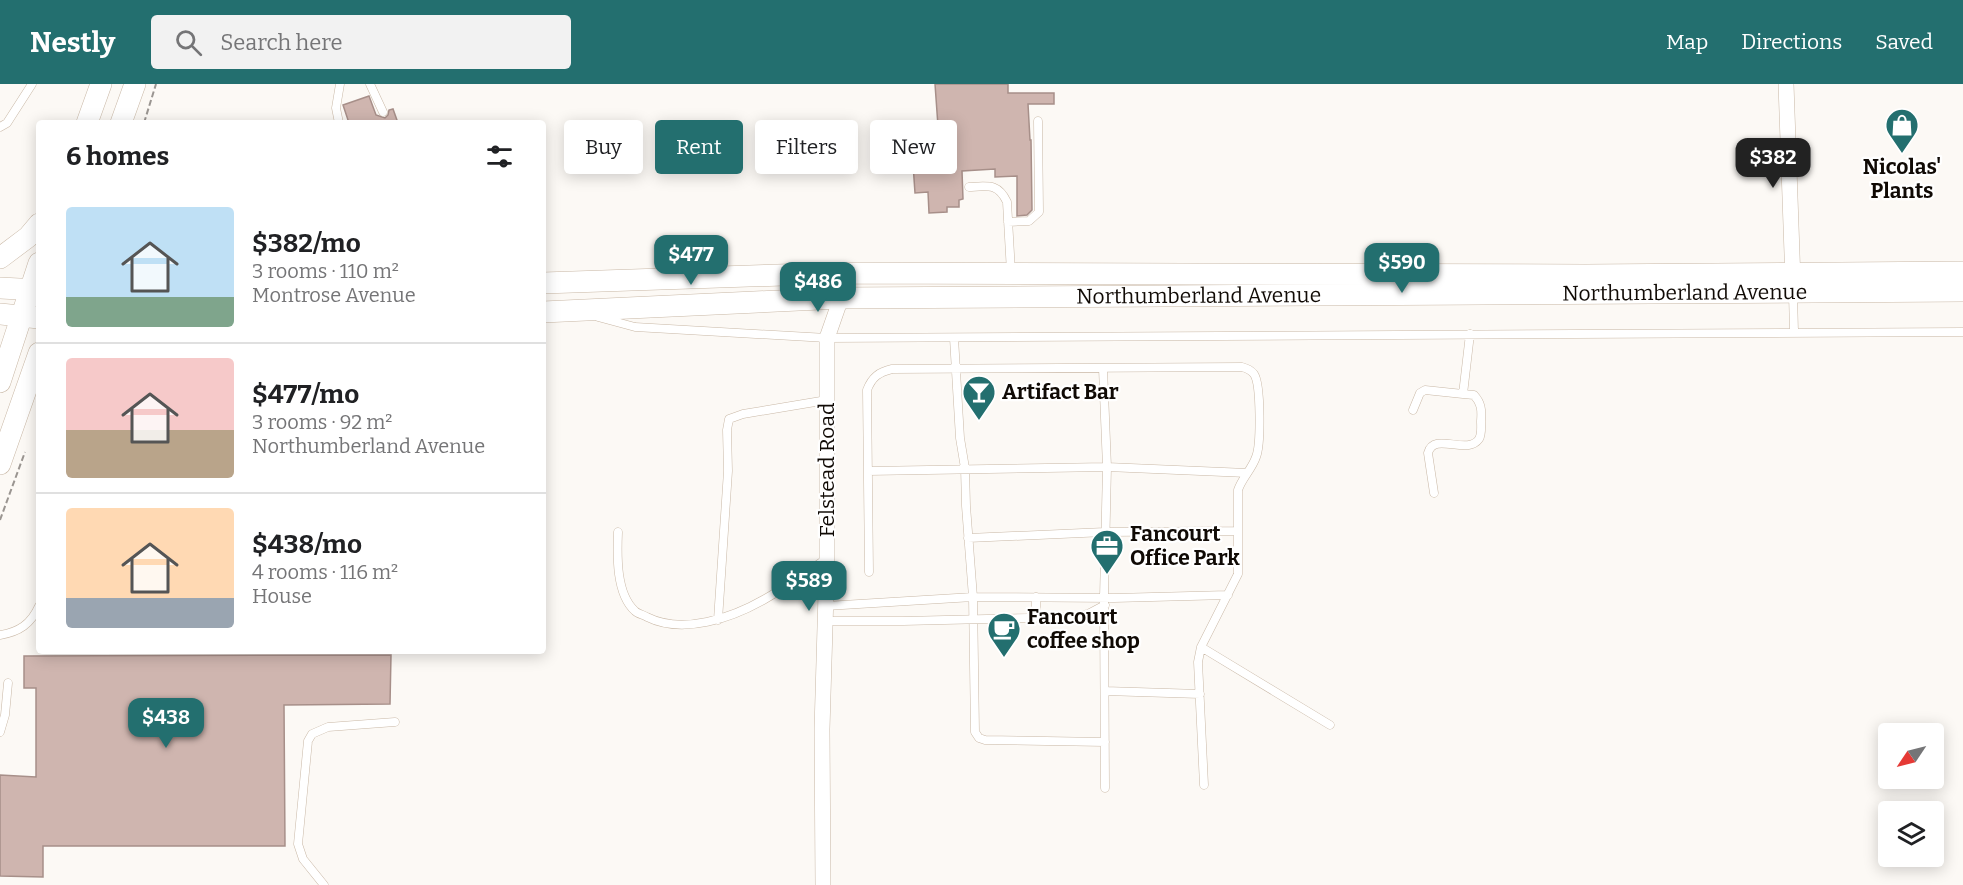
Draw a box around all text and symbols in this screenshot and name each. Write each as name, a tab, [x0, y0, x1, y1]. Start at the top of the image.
search box	[151, 15, 571, 69]
text: Nestly	[30, 26, 115, 59]
icon: search	[172, 26, 205, 59]
text: Search here	[220, 29, 342, 56]
text: Map	[1666, 29, 1708, 55]
text: Directions	[1741, 29, 1842, 55]
text: Saved	[1875, 29, 1933, 55]
shop icon: Nicolas' Plants	[1884, 107, 1920, 154]
chip: Buy	[564, 120, 643, 174]
chip: Rent	[655, 120, 743, 174]
chip: Filters	[755, 120, 858, 174]
chip: New	[870, 120, 957, 174]
pin: $382	[1737, 138, 1809, 189]
icon: filters	[483, 140, 516, 173]
text: 6 homes	[66, 141, 169, 172]
text: $382	[1750, 145, 1796, 169]
place label: Nicolas' Plants	[1863, 154, 1941, 204]
text: $382/mo	[252, 228, 361, 259]
icon: home	[114, 231, 186, 303]
pin: $477	[655, 235, 727, 286]
text: $477	[668, 242, 714, 266]
pin: $590	[1366, 243, 1438, 294]
text: $590	[1378, 250, 1426, 274]
text: 3 rooms · 110 m²	[252, 259, 399, 283]
pin: $486	[782, 262, 854, 313]
text: $486	[794, 269, 842, 293]
street label: Northumberland Avenue	[1562, 279, 1807, 307]
street label: Northumberland Avenue	[1076, 282, 1321, 310]
text: Montrose Avenue	[252, 283, 416, 307]
bar icon: Artifact Bar	[961, 374, 997, 421]
text: $477/mo	[252, 379, 359, 410]
place label: Artifact Bar	[1002, 379, 1119, 405]
icon: home	[114, 382, 186, 454]
street label: Felstead Road	[814, 403, 840, 537]
text: 3 rooms · 92 m²	[252, 410, 392, 434]
text: Northumberland Avenue	[252, 434, 485, 458]
place label: Fancourt Office Park	[1130, 521, 1240, 571]
office icon: Fancourt Office Park	[1089, 528, 1125, 575]
text: $438/mo	[252, 529, 362, 560]
icon: home	[114, 532, 186, 604]
text: 4 rooms · 116 m²	[252, 560, 398, 584]
pin: $589	[773, 561, 845, 612]
text: $589	[786, 568, 832, 592]
text: House	[252, 584, 312, 608]
place label: Fancourt coffee shop	[1027, 604, 1140, 654]
cafe icon: Fancourt coffee shop	[986, 611, 1022, 658]
pin: $438	[130, 698, 202, 749]
text: $438	[142, 705, 190, 729]
north arrow	[1878, 723, 1944, 789]
map controls	[1878, 723, 1944, 867]
button: layers	[1878, 801, 1944, 867]

